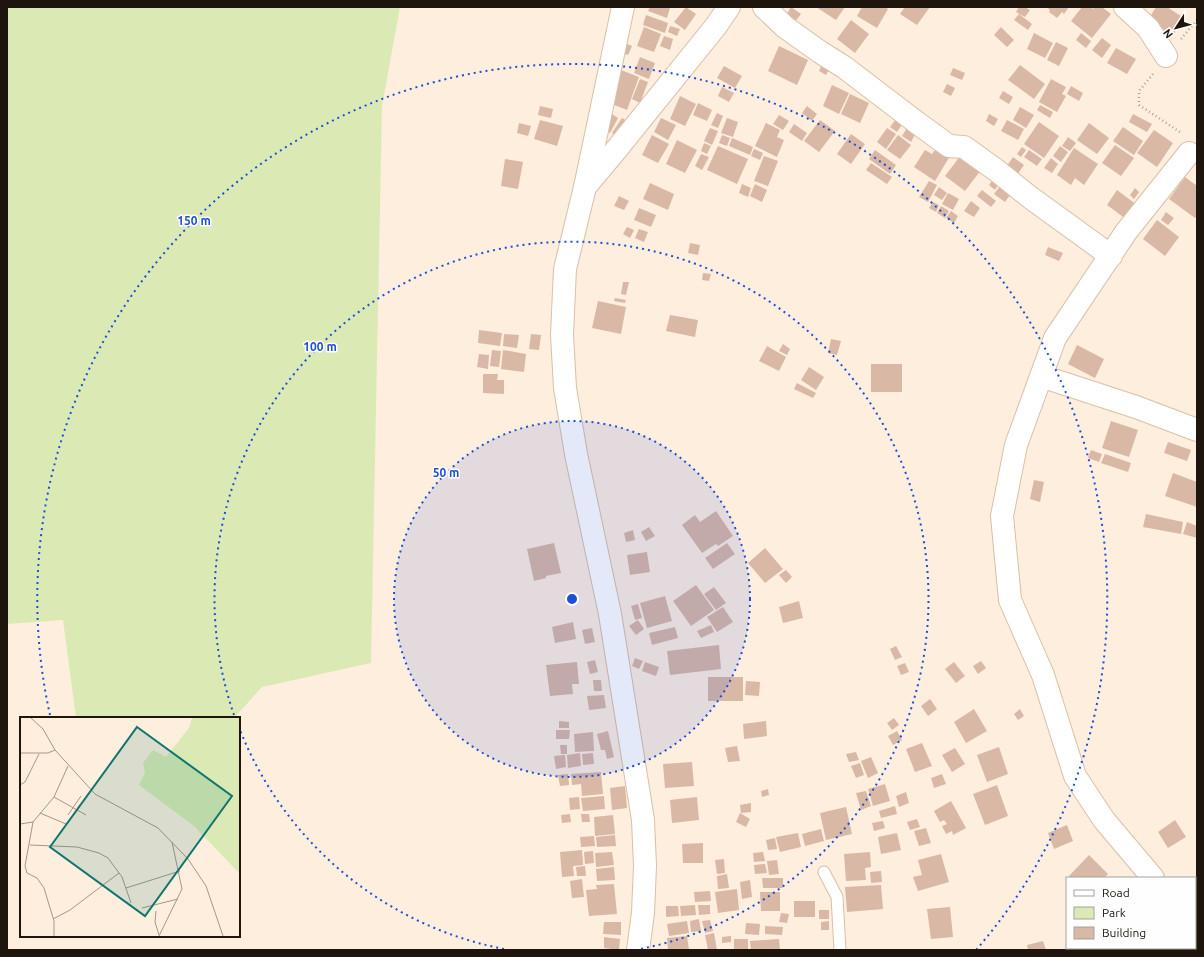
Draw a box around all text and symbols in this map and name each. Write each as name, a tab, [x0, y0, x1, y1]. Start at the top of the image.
north arrow	[1156, 8, 1196, 48]
text: N	[1161, 27, 1175, 41]
text: 150 m	[177, 214, 211, 227]
text: 100 m	[303, 340, 337, 353]
text: 50 m	[433, 466, 459, 479]
centre of rings	[565, 592, 579, 606]
inset map	[20, 717, 240, 937]
legend	[1066, 877, 1196, 949]
text: Road	[1102, 886, 1130, 899]
text: Park	[1102, 906, 1126, 919]
text: Building	[1102, 926, 1146, 939]

